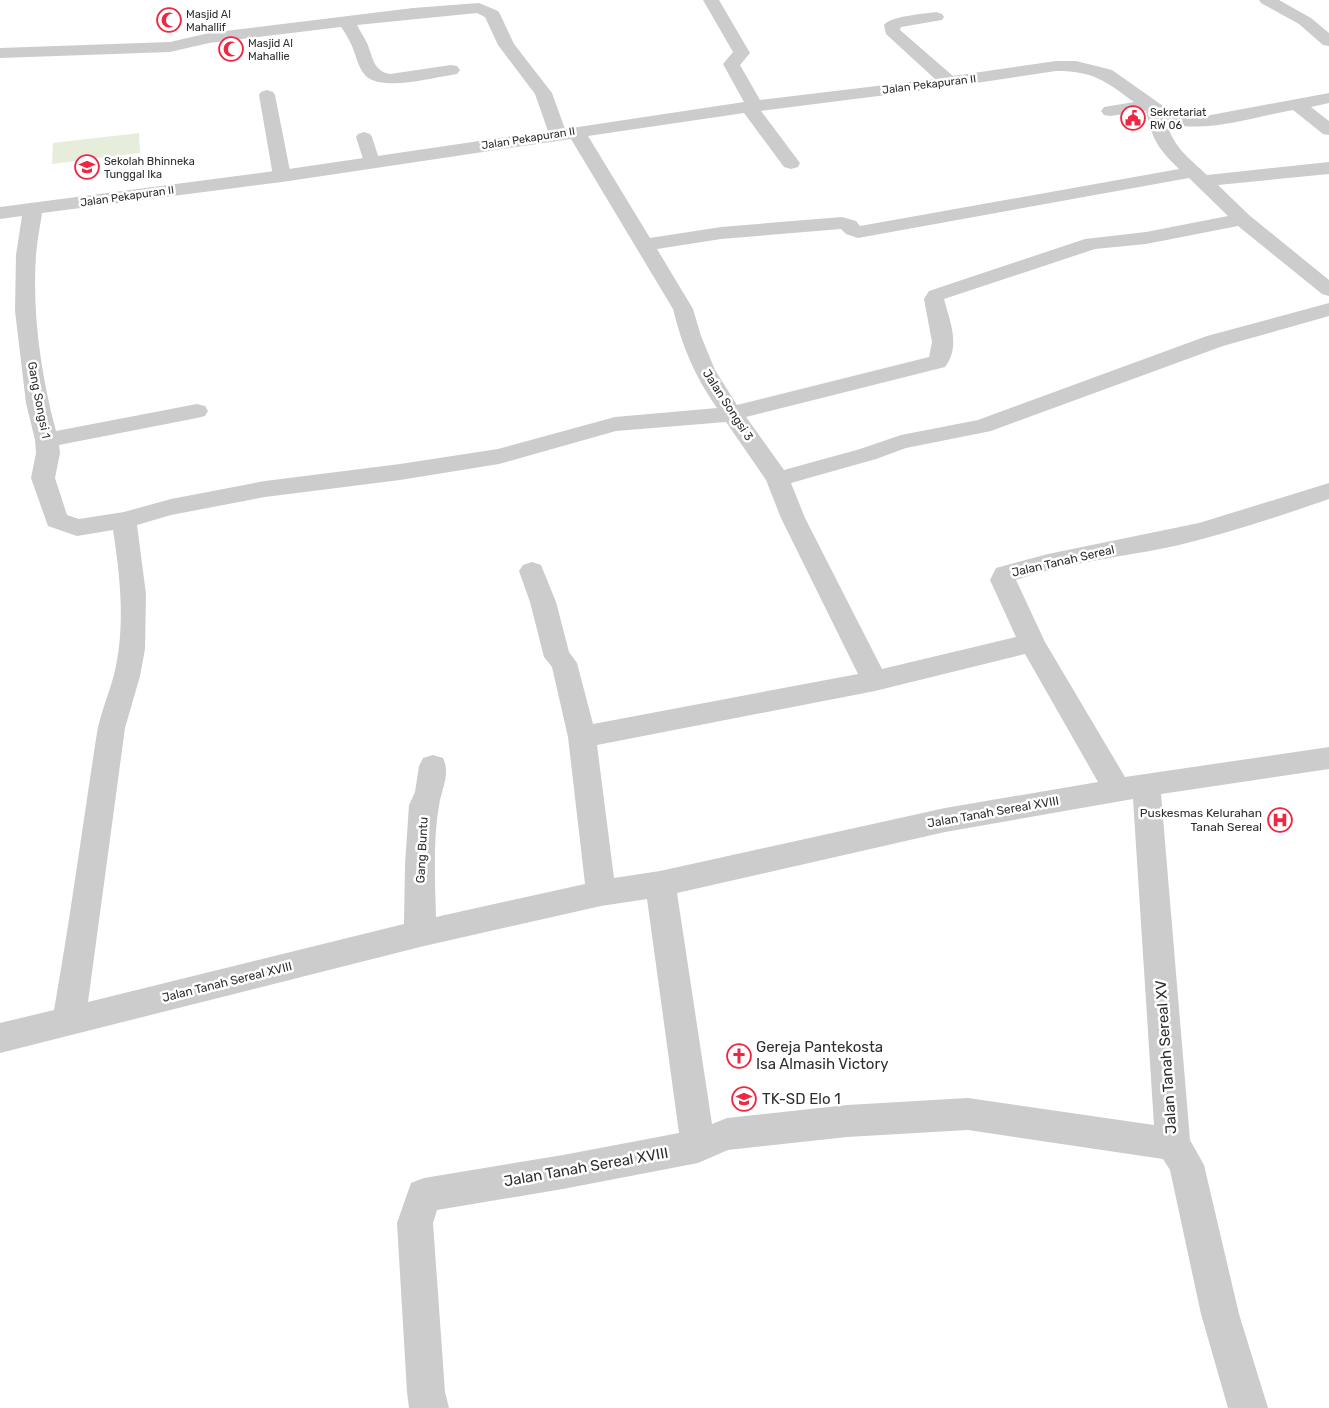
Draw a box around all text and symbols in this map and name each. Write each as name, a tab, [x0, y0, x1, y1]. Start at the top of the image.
mosque icon: Masjid Al Mahallif	[156, 7, 182, 33]
place label: Masjid Al Mahallif	[186, 8, 231, 34]
mosque icon: Masjid Al Mahallie	[218, 36, 244, 62]
place label: Masjid Al Mahallie	[248, 37, 293, 63]
street label: Jalan Pekapuran II	[881, 72, 977, 97]
public building icon: Sekretariat RW 06	[1120, 105, 1146, 131]
place label: Sekretariat RW 06	[1150, 106, 1207, 132]
street label: Jalan Pekapuran II	[480, 125, 576, 152]
school or university icon: Sekolah Bhinneka Tunggal Ika	[74, 154, 100, 180]
place label: Sekolah Bhinneka Tunggal Ika	[104, 155, 195, 181]
street label: Jalan Pekapuran II	[79, 183, 175, 210]
street label: Gang Songsi 1	[25, 360, 53, 440]
street label: Jalan Songsi 3	[700, 367, 756, 443]
street label: Jalan Tanah Sereal	[1010, 542, 1116, 580]
street label: Jalan Tanah Sereal XVIII	[926, 794, 1060, 830]
place label: Puskesmas Kelurahan Tanah Sereal	[1140, 806, 1262, 834]
hospital icon: Puskesmas Kelurahan Tanah Sereal	[1267, 807, 1293, 833]
street label: Gang Buntu	[413, 816, 431, 884]
street label: Jalan Tanah Sereal XVIII	[161, 959, 293, 1005]
street label: Jalan Tanah Sereal XV	[1152, 979, 1180, 1135]
place label: Gereja Pantekosta Isa Almasih Victory	[756, 1038, 888, 1073]
church icon: Gereja Pantekosta Isa Almasih Victory	[726, 1043, 752, 1069]
school or university icon: TK-SD Elo 1	[731, 1086, 757, 1112]
place label: TK-SD Elo 1	[762, 1090, 841, 1108]
street label: Jalan Tanah Sereal XVIII	[502, 1144, 670, 1190]

